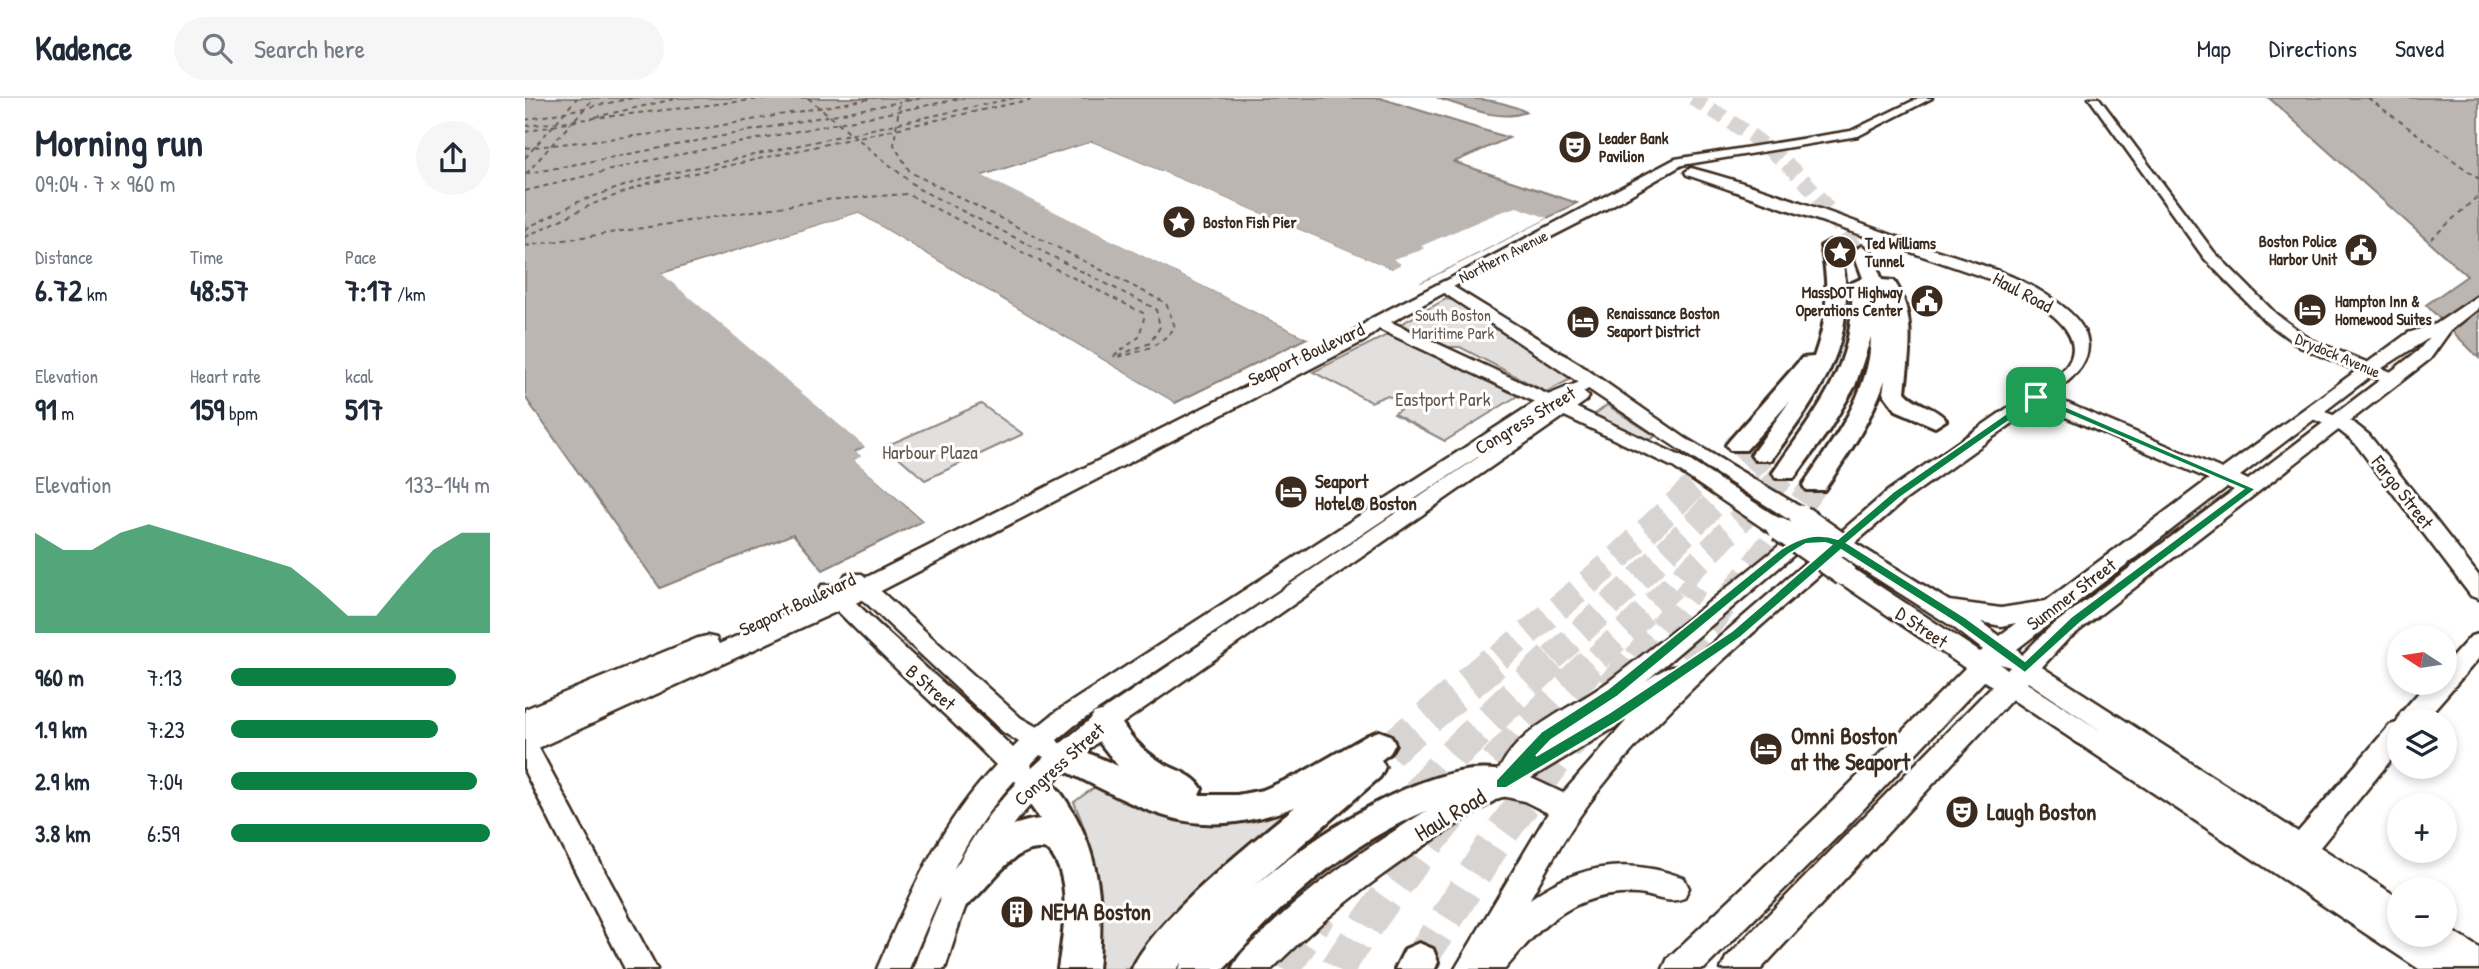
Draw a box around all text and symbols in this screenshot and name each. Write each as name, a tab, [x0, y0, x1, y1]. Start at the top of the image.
search box	[174, 17, 664, 80]
text: Kadence	[35, 26, 132, 70]
icon: search	[198, 29, 236, 67]
text: Search here	[254, 31, 365, 66]
text: Map	[2197, 32, 2231, 64]
text: Directions	[2269, 32, 2357, 64]
text: Saved	[2395, 32, 2444, 64]
text: Morning run	[35, 116, 203, 168]
button: share	[416, 121, 490, 195]
place label: Leader Bank Pavilion	[1599, 127, 1669, 167]
theatre icon: Leader Bank Pavilion	[1556, 128, 1594, 166]
text: 09:04 · 7 × 960 m	[35, 168, 175, 199]
place icon: Boston Fish Pier	[1160, 203, 1198, 241]
place label: Boston Fish Pier	[1203, 211, 1297, 233]
street label: Northern Avenue	[1455, 224, 1552, 288]
place label: Boston Police Harbor Unit	[2259, 230, 2338, 270]
public building icon: Boston Police Harbor Unit	[2342, 231, 2380, 269]
place label: Ted Williams Tunnel	[1864, 232, 1937, 272]
place icon: Ted Williams Tunnel	[1821, 233, 1859, 271]
text: Distance	[35, 244, 93, 270]
text: Time	[190, 244, 224, 270]
text: Pace	[345, 244, 377, 270]
street label: Haul Road	[1988, 265, 2058, 319]
text: 6.72	[35, 270, 82, 310]
text: 48:57	[190, 270, 249, 310]
text: 7:17	[345, 270, 393, 310]
text: km	[82, 281, 107, 307]
text: /km	[393, 281, 426, 307]
place label: MassDOT Highway Operations Center	[1795, 281, 1904, 322]
public building icon: MassDOT Highway Operations Center	[1908, 282, 1946, 320]
place label: Hampton Inn & Homewood Suites	[2335, 290, 2433, 330]
hotel icon: Hampton Inn & Homewood Suites	[2291, 291, 2329, 329]
place label: Renaissance Boston Seaport District	[1607, 302, 1720, 343]
hotel icon: Renaissance Boston Seaport District	[1564, 303, 1602, 341]
park label: South Boston Maritime Park	[1412, 304, 1495, 344]
street label: Seaport Boulevard	[1244, 316, 1369, 392]
street label: Drydock Avenue	[2292, 327, 2384, 383]
text: Elevation	[35, 363, 98, 389]
text: Heart rate	[190, 363, 261, 389]
text: kcal	[345, 363, 373, 389]
pin	[2006, 367, 2066, 427]
icon: arrive	[2017, 378, 2055, 416]
street label: Congress Street	[1470, 379, 1581, 460]
park label: Eastport Park	[1395, 386, 1491, 412]
text: 91	[35, 389, 57, 429]
text: 159	[190, 389, 225, 429]
text: 517	[345, 389, 383, 429]
text: m	[57, 400, 74, 426]
text: bpm	[225, 400, 258, 426]
park label: Harbour Plaza	[882, 439, 978, 465]
street label: Fargo Street	[2365, 449, 2440, 534]
place label: Seaport Hotel® Boston	[1315, 468, 1417, 516]
text: Elevation	[35, 469, 111, 500]
text: 133–144 m	[405, 469, 490, 500]
hotel icon: Seaport Hotel® Boston	[1272, 473, 1310, 511]
street label: Summer Street	[2021, 552, 2121, 636]
street label: Seaport Boulevard	[735, 566, 860, 642]
street label: D Street	[1891, 600, 1954, 654]
north arrow	[2387, 625, 2457, 695]
map controls	[2387, 625, 2457, 947]
street label: B Street	[900, 658, 962, 716]
text: 960 m	[35, 662, 84, 693]
text: 7:13	[147, 662, 182, 693]
button: layers	[2387, 709, 2457, 779]
text: 1.9 km	[35, 714, 87, 745]
text: 7:23	[147, 714, 185, 745]
street label: Congress Street	[1008, 716, 1110, 812]
place label: Omni Boston at the Seaport	[1791, 720, 1911, 778]
hotel icon: Omni Boston at the Seaport	[1747, 730, 1785, 768]
text: 2.9 km	[35, 766, 90, 797]
text: 7:04	[147, 766, 183, 797]
street label: Haul Road	[1408, 781, 1491, 848]
theatre icon: Laugh Boston	[1943, 793, 1981, 831]
button: +	[2387, 793, 2457, 863]
place label: Laugh Boston	[1987, 796, 2096, 828]
text: 3.8 km	[35, 818, 91, 849]
text: 6:59	[147, 818, 180, 849]
button: −	[2387, 877, 2457, 947]
building icon: NEMA Boston	[998, 893, 1036, 931]
place label: NEMA Boston	[1041, 896, 1151, 927]

